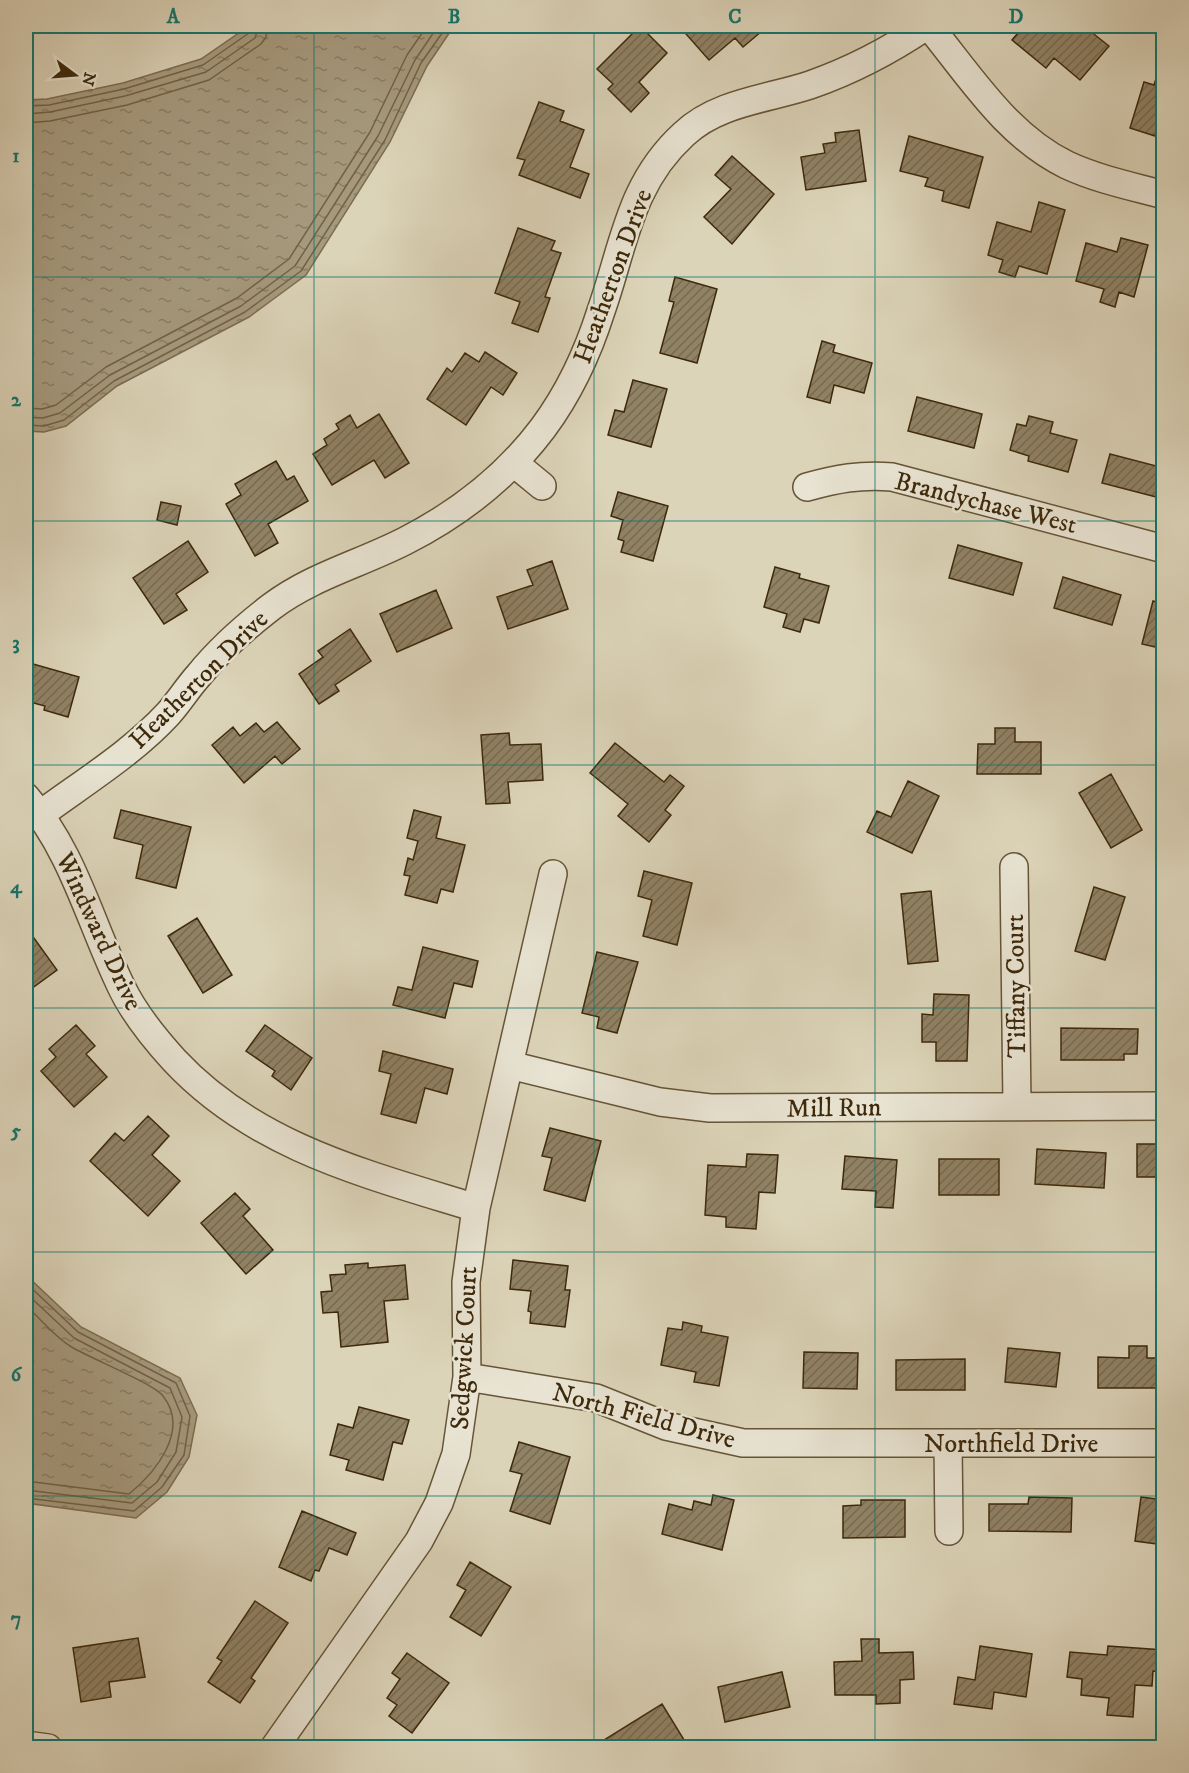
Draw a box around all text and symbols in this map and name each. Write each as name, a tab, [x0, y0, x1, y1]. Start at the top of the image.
text: A	[166, 5, 181, 30]
text: B	[448, 5, 460, 30]
text: C	[728, 5, 742, 30]
text: D	[1009, 5, 1024, 30]
north arrow	[45, 45, 105, 105]
text: N	[77, 70, 100, 88]
text: 1	[12, 144, 20, 169]
street label: Heatherton Drive	[567, 185, 660, 368]
text: 2	[11, 388, 22, 413]
street label: Brandychase West	[891, 465, 1080, 542]
street label: Heatherton Drive	[122, 603, 276, 757]
text: 3	[12, 631, 20, 656]
street label: Windward Drive	[47, 846, 150, 1016]
text: 4	[10, 875, 23, 900]
street label: Tiffany Court	[999, 914, 1034, 1058]
street label: Mill Run	[786, 1091, 882, 1126]
text: 5	[10, 1119, 21, 1144]
street label: Sedgwick Court	[444, 1265, 485, 1431]
text: 6	[11, 1363, 23, 1388]
street label: North Field Drive	[548, 1376, 739, 1457]
street label: Northfield Drive	[924, 1428, 1098, 1461]
text: 7	[11, 1607, 21, 1632]

